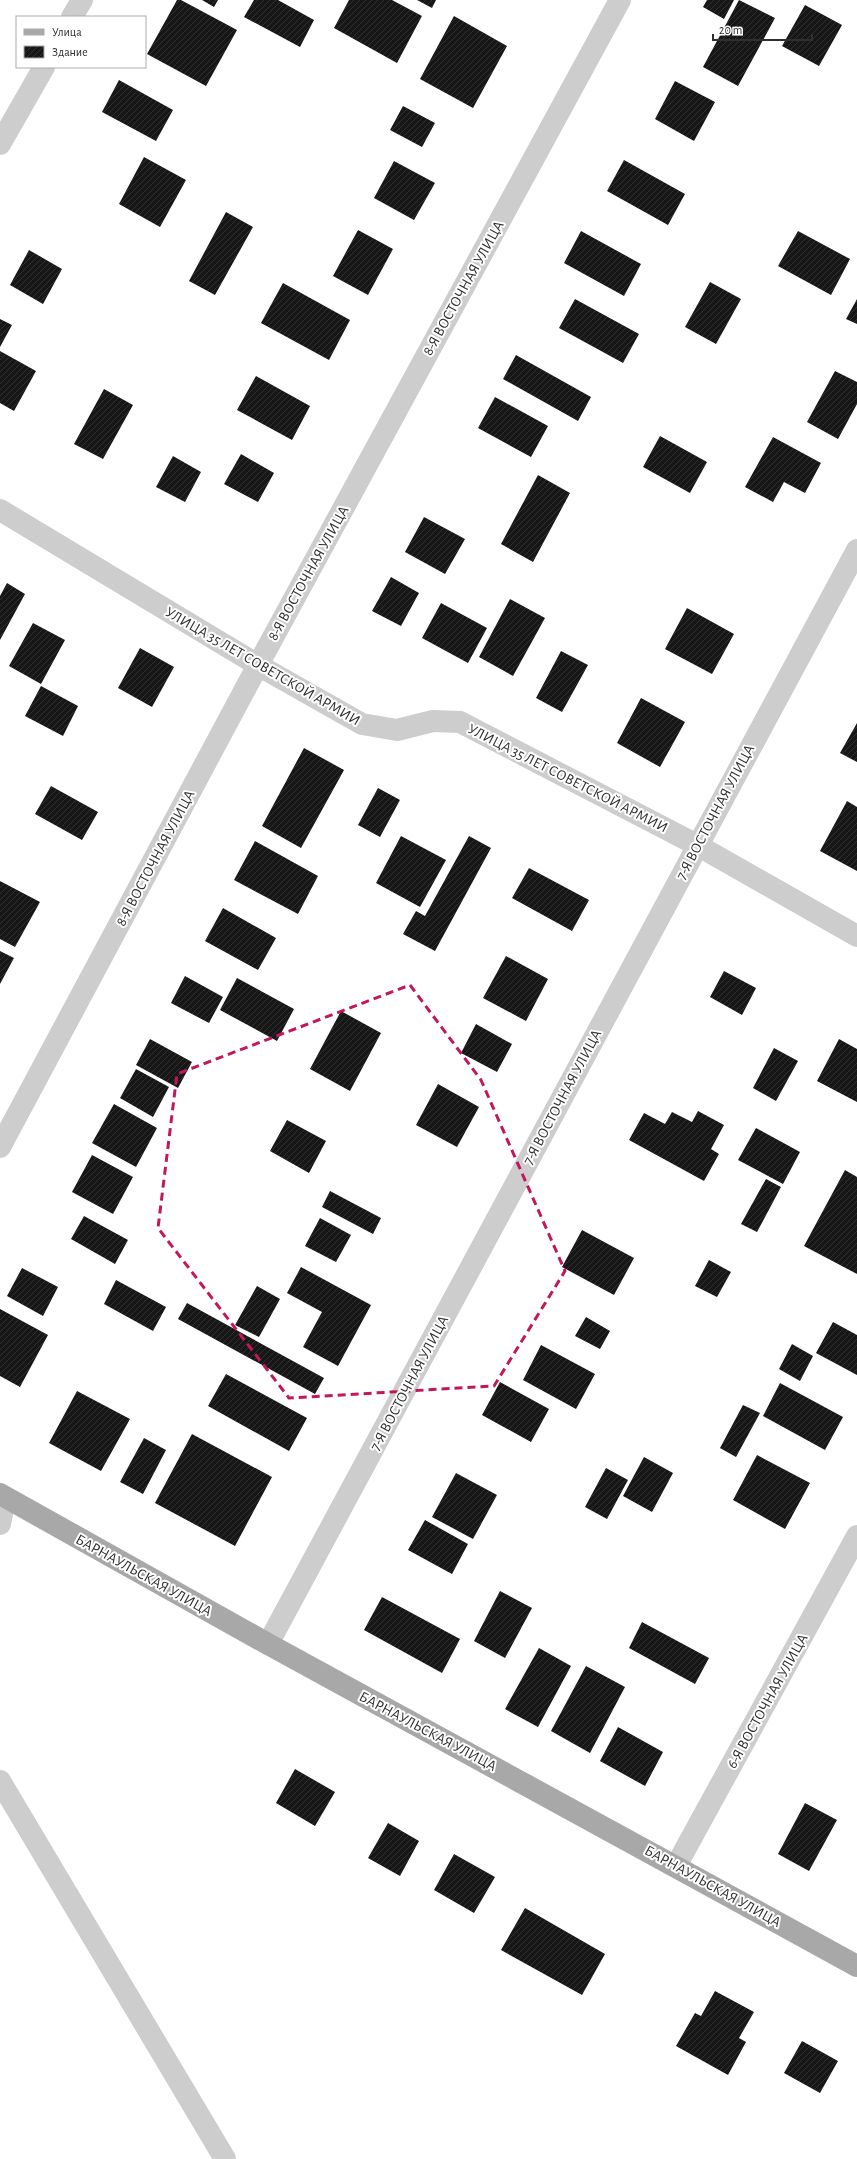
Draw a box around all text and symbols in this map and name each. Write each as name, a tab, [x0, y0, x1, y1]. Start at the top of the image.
legend	[16, 16, 146, 68]
scale bar	[713, 16, 812, 42]
text: 20 m	[719, 24, 742, 36]
text: Улица	[52, 26, 82, 38]
text: Здание	[52, 46, 88, 58]
street label: 8-Я ВОСТОЧНАЯ УЛИЦА	[420, 218, 507, 358]
street label: 8-Я ВОСТОЧНАЯ УЛИЦА	[265, 503, 352, 643]
street label: УЛИЦА 35 ЛЕТ СОВЕТСКОЙ АРМИИ	[163, 604, 363, 728]
street label: УЛИЦА 35 ЛЕТ СОВЕТСКОЙ АРМИИ	[465, 721, 670, 836]
street label: 7-Я ВОСТОЧНАЯ УЛИЦА	[674, 742, 757, 882]
street label: 8-Я ВОСТОЧНАЯ УЛИЦА	[113, 788, 198, 929]
street label: 7-Я ВОСТОЧНАЯ УЛИЦА	[521, 1027, 604, 1167]
street label: 7-Я ВОСТОЧНАЯ УЛИЦА	[368, 1313, 451, 1453]
street label: БАРНАУЛЬСКАЯ УЛИЦА	[73, 1532, 215, 1619]
street label: 6-Я ВОСТОЧНАЯ УЛИЦА	[724, 1631, 811, 1771]
street label: БАРНАУЛЬСКАЯ УЛИЦА	[357, 1689, 499, 1774]
street label: БАРНАУЛЬСКАЯ УЛИЦА	[642, 1843, 784, 1930]

